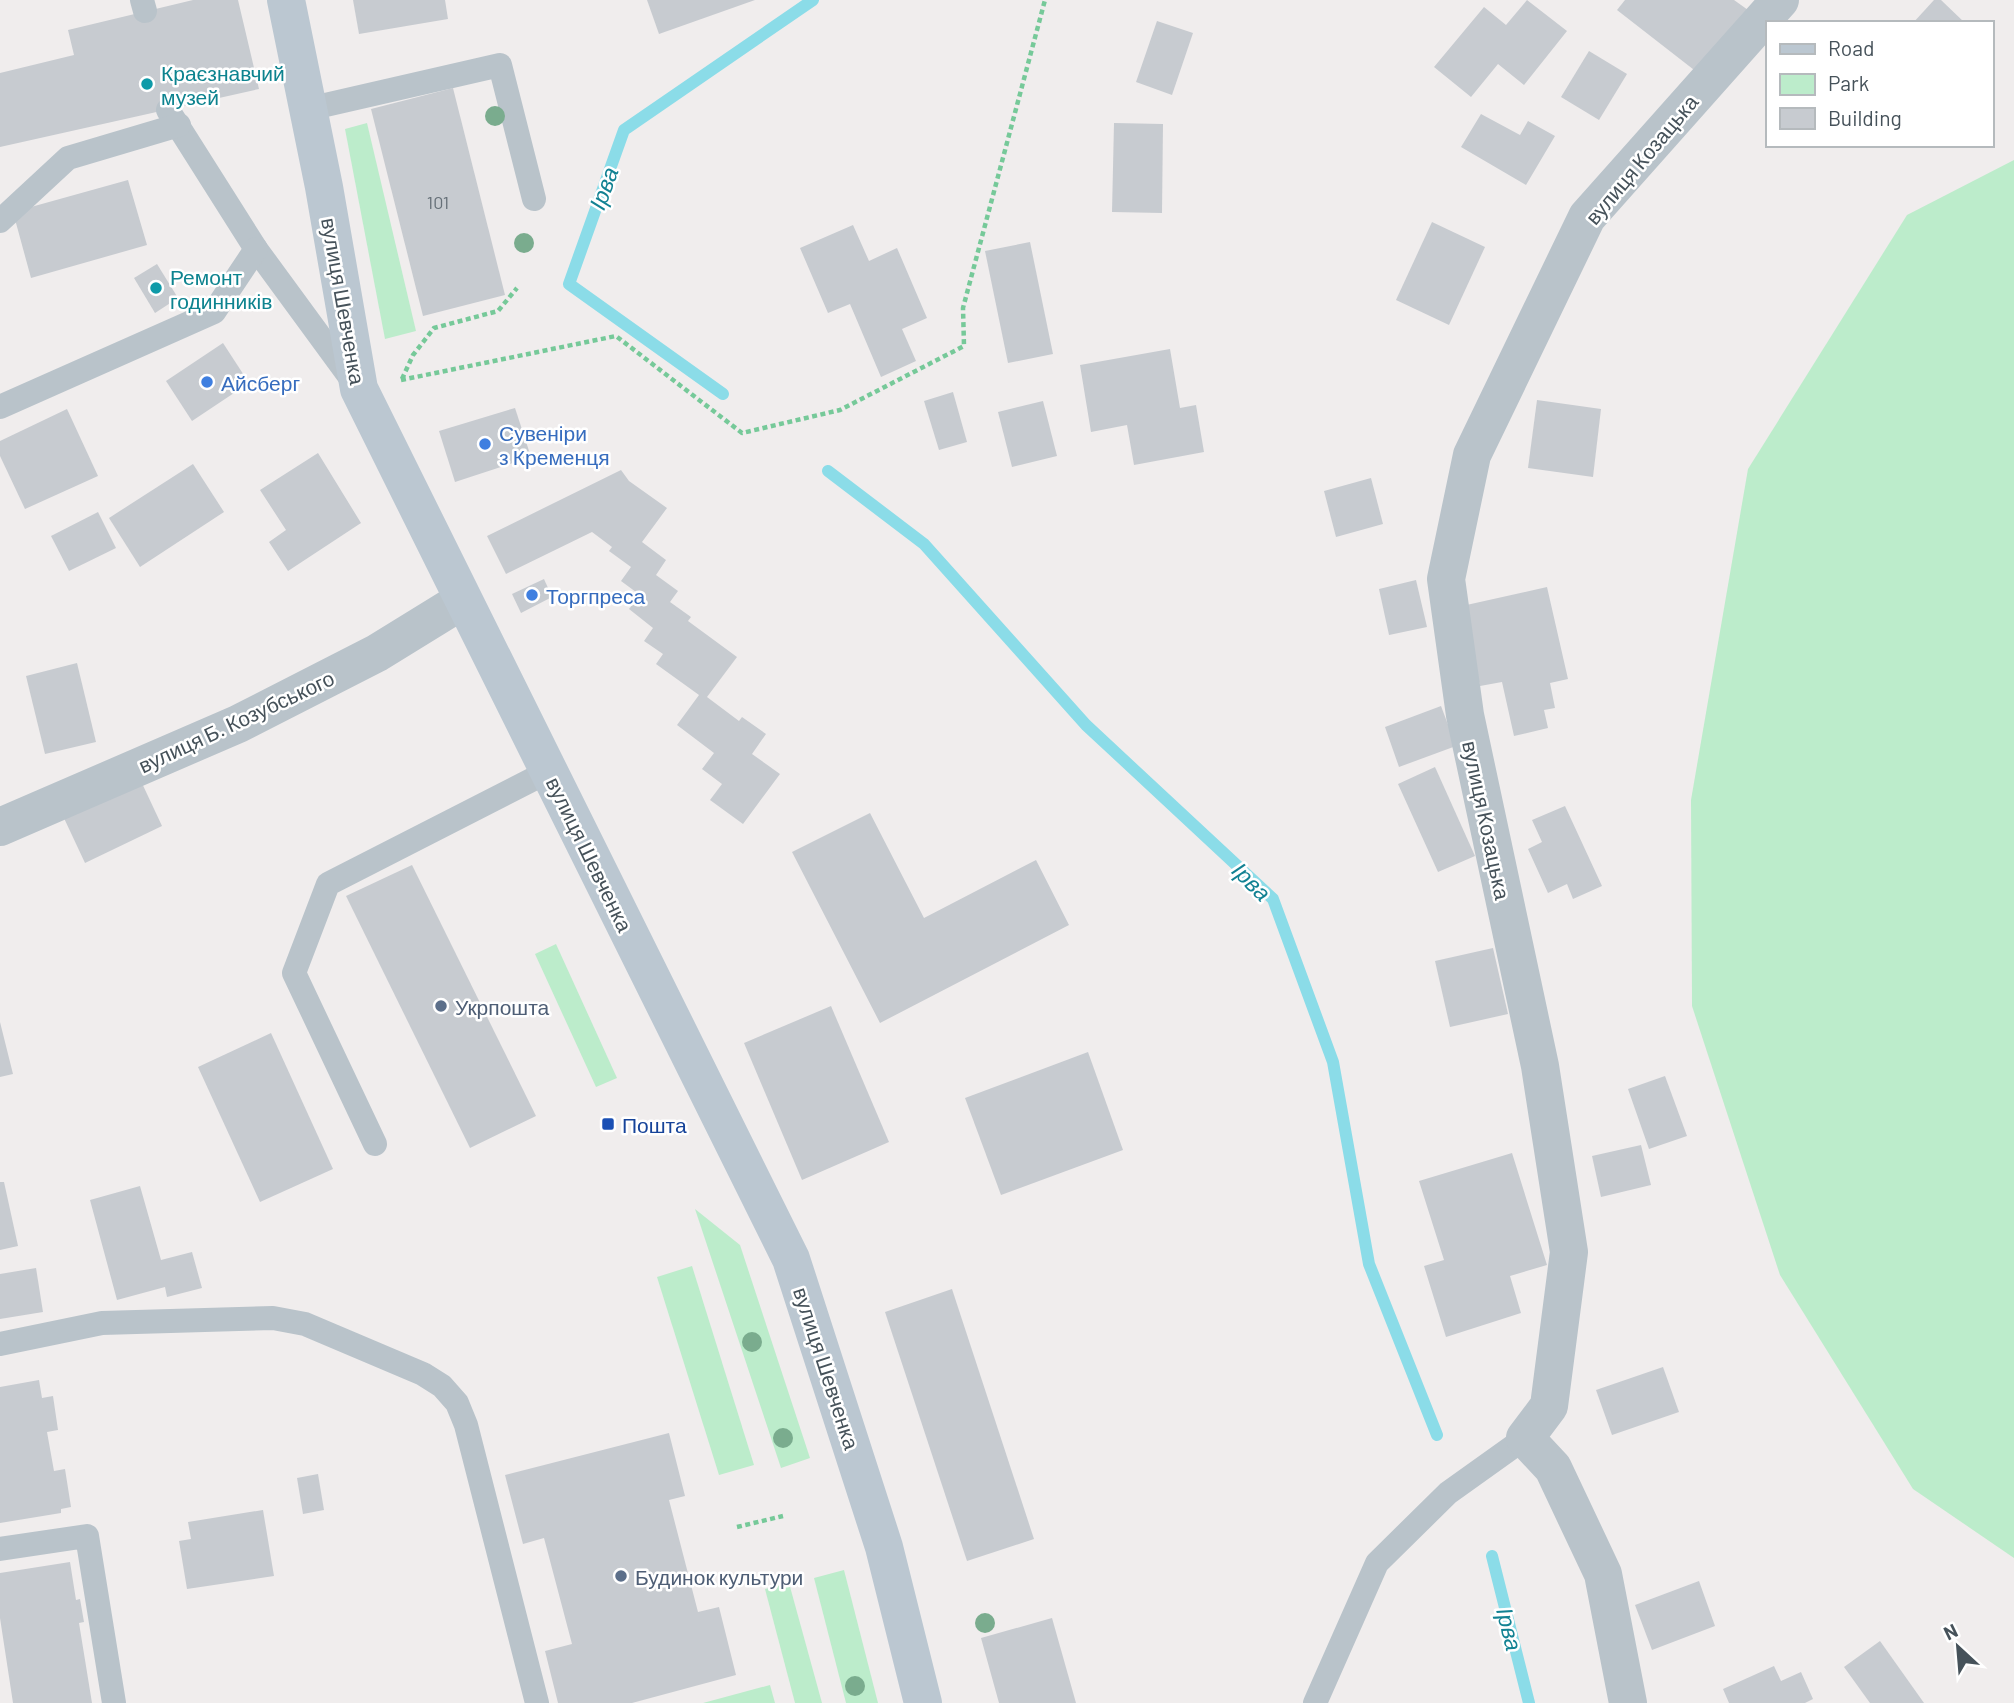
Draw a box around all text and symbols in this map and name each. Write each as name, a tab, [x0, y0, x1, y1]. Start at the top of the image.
legend	[1766, 21, 1993, 147]
text: Road	[1828, 35, 1874, 60]
place label: Краєзнавчий музей	[161, 60, 285, 109]
text: Park	[1828, 70, 1869, 95]
marker: Краєзнавчий музей	[139, 76, 155, 92]
street label: вулиця Козацька	[1579, 89, 1703, 229]
text: Building	[1828, 105, 1902, 130]
water label: Ірва	[582, 163, 624, 213]
house number: 101	[427, 191, 449, 213]
street label: вулиця Шевченка	[317, 216, 371, 387]
place label: Ремонт годинників	[170, 264, 272, 313]
marker: Ремонт годинників	[148, 280, 164, 296]
place label: Айсберг	[221, 370, 300, 395]
marker: Айсберг	[199, 374, 215, 390]
place label: Сувеніри з Кременця	[499, 420, 610, 469]
marker: Сувеніри з Кременця	[477, 436, 493, 452]
place label: Торгпреса	[546, 583, 645, 608]
marker: Торгпреса	[524, 587, 540, 603]
street label: вулиця Б. Козубського	[134, 665, 338, 777]
street label: вулиця Козацька	[1458, 738, 1516, 902]
street label: вулиця Шевченка	[542, 773, 638, 936]
water label: Ірва	[1227, 856, 1277, 906]
place label: Укрпошта	[455, 994, 550, 1019]
marker: Укрпошта	[433, 998, 449, 1014]
place label: Пошта	[622, 1112, 687, 1137]
marker: Пошта	[600, 1116, 616, 1132]
street label: вулиця Шевченка	[789, 1284, 865, 1453]
place label: Будинок культури	[635, 1564, 803, 1589]
marker: Будинок культури	[613, 1568, 629, 1584]
water label: Ірва	[1491, 1605, 1529, 1653]
north arrow	[1923, 1612, 1993, 1682]
text: N	[1940, 1618, 1961, 1644]

